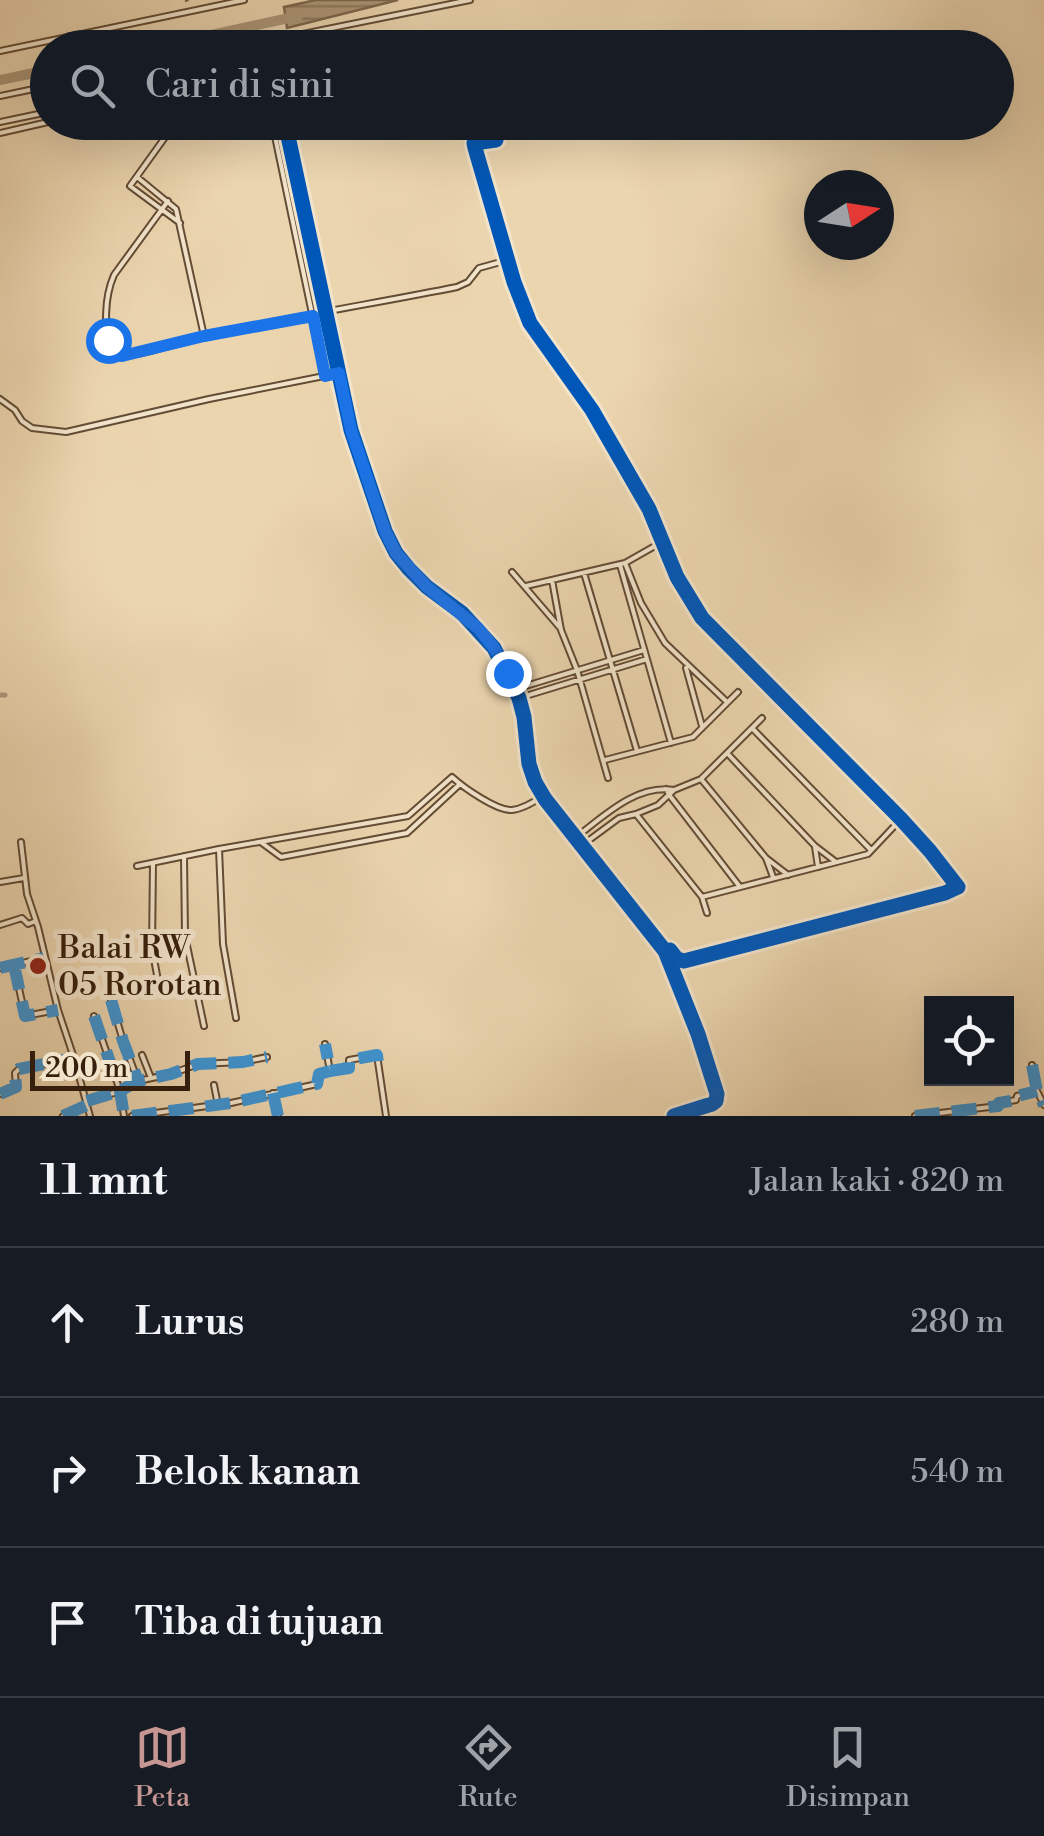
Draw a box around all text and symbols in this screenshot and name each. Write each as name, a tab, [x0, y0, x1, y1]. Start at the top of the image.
search box	[30, 30, 1014, 140]
icon: search	[65, 58, 120, 113]
text: Cari di sini	[145, 62, 334, 109]
north arrow	[804, 170, 894, 260]
route start	[86, 318, 132, 364]
route end	[486, 651, 532, 697]
place label: Balai RW 05 Rorotan	[57, 928, 222, 1005]
marker: Balai RW 05 Rorotan	[27, 955, 49, 977]
map controls	[924, 996, 1014, 1086]
button: locate	[924, 996, 1014, 1086]
scale bar	[30, 1046, 190, 1090]
text: 200 m	[45, 1051, 128, 1086]
text: 11 mnt	[40, 1155, 167, 1208]
text: Jalan kaki · 820 m	[750, 1161, 1004, 1201]
icon: ahead	[40, 1295, 95, 1350]
text: Lurus	[135, 1299, 244, 1346]
text: 280 m	[910, 1302, 1004, 1342]
icon: right	[40, 1445, 95, 1500]
text: Belok kanan	[135, 1449, 360, 1496]
text: 540 m	[911, 1452, 1004, 1492]
icon: arrive	[40, 1595, 95, 1650]
text: Tiba di tujuan	[135, 1599, 383, 1646]
tab: Peta	[134, 1720, 190, 1815]
tab: Rute	[458, 1720, 518, 1815]
tab: Disimpan	[786, 1720, 910, 1815]

